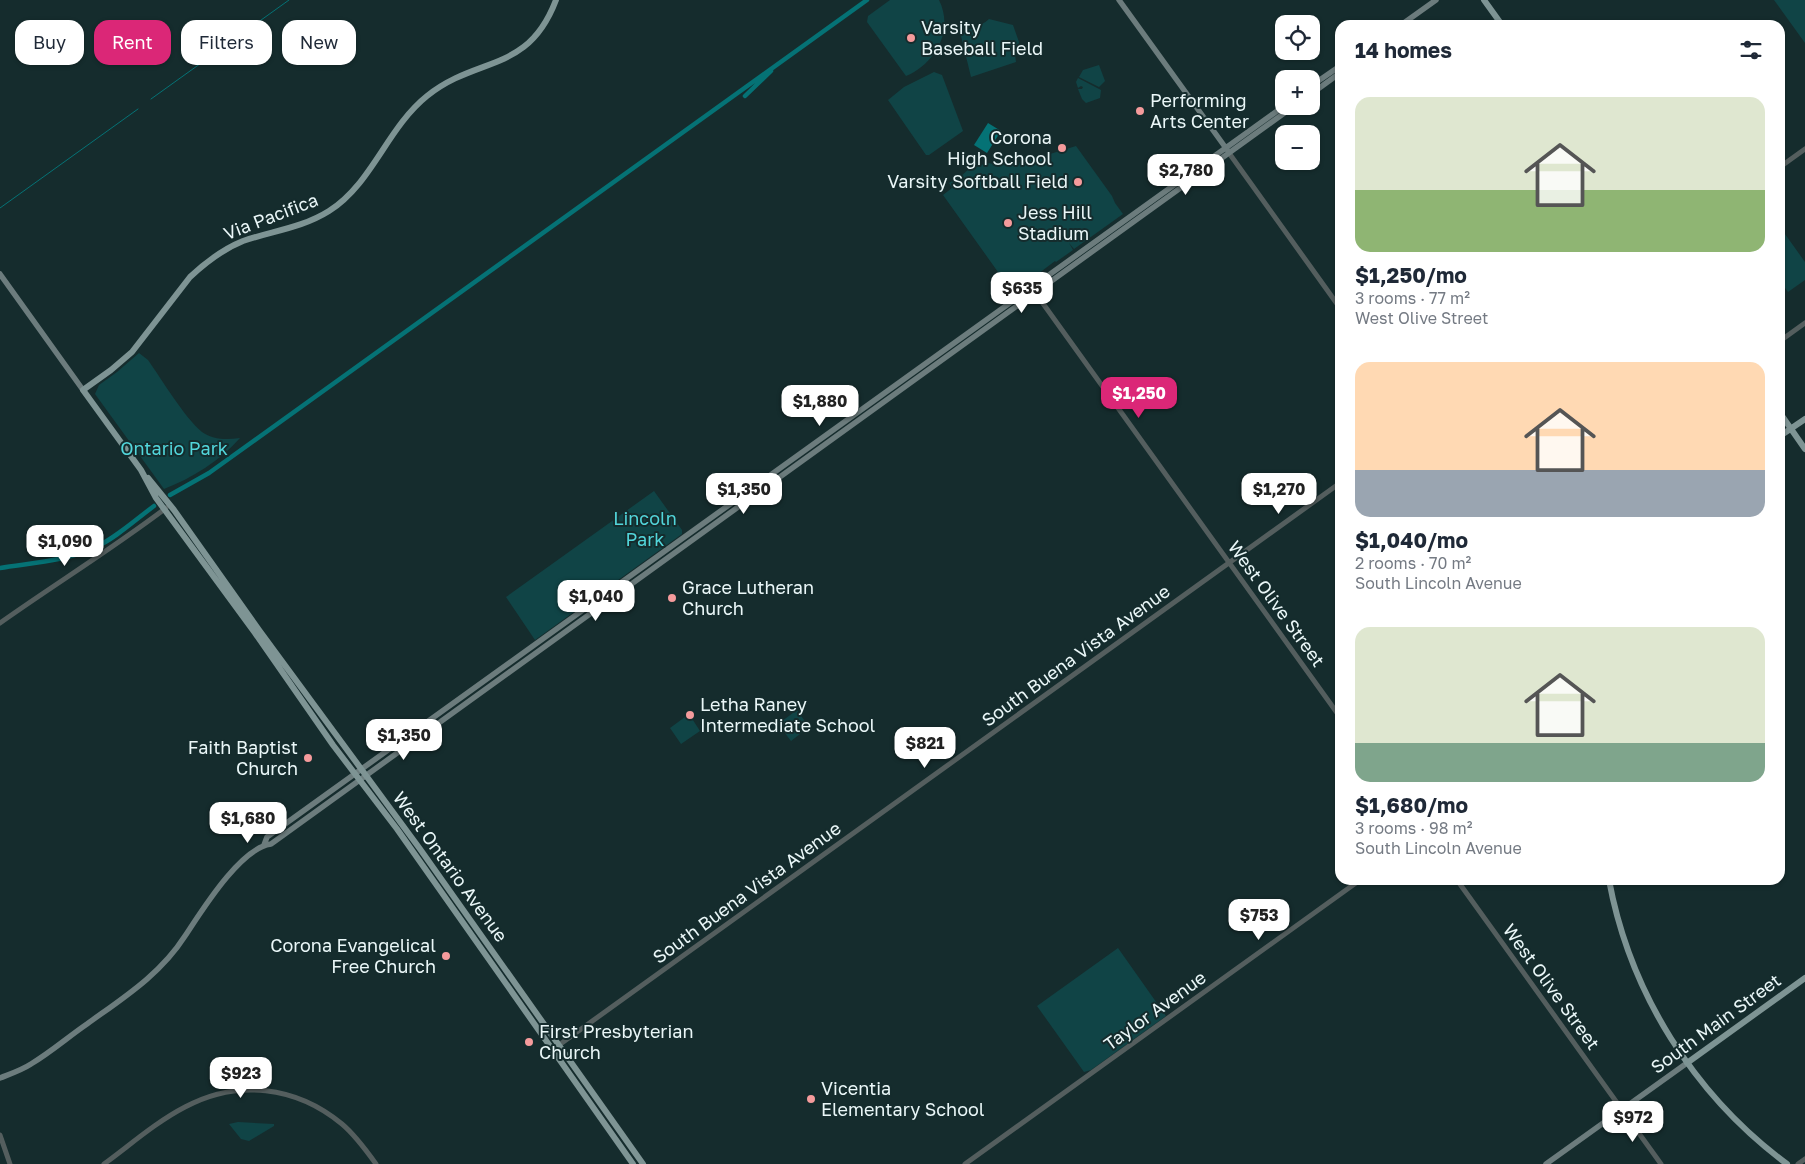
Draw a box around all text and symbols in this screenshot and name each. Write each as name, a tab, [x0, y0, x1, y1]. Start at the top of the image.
map controls	[1275, 15, 1320, 170]
button: locate	[1275, 15, 1320, 60]
place label: Varsity Baseball Field	[921, 16, 1043, 59]
chip: Buy	[15, 20, 84, 65]
chip: Rent	[94, 20, 171, 65]
chip: Filters	[181, 20, 272, 65]
chip: New	[282, 20, 356, 65]
marker: Varsity Baseball Field	[905, 32, 917, 44]
icon: filters	[1737, 36, 1765, 64]
text: 14 homes	[1355, 37, 1452, 63]
button: +	[1275, 70, 1320, 115]
place label: Performing Arts Center	[1150, 89, 1249, 132]
marker: Performing Arts Center	[1134, 105, 1146, 117]
button: −	[1275, 125, 1320, 170]
place label: Corona High School	[947, 126, 1052, 169]
icon: home	[1515, 130, 1605, 220]
marker: Corona High School	[1056, 142, 1068, 154]
pin: $2,780	[1145, 154, 1227, 196]
text: $2,780	[1159, 160, 1213, 180]
place label: Varsity Softball Field	[887, 170, 1068, 192]
marker: Varsity Softball Field	[1072, 176, 1084, 188]
street label: Via Pacifica	[220, 188, 321, 244]
place label: Jess Hill Stadium	[1018, 201, 1092, 244]
marker: Jess Hill Stadium	[1002, 217, 1014, 229]
text: $1,250/mo	[1355, 262, 1467, 288]
pin: $635	[992, 272, 1052, 314]
text: $635	[1002, 278, 1042, 298]
text: 3 rooms · 77 m²	[1355, 288, 1470, 308]
text: West Olive Street	[1355, 308, 1488, 328]
pin: $1,250	[1098, 376, 1180, 419]
text: $1,250	[1112, 383, 1166, 403]
pin: $1,880	[779, 384, 861, 427]
text: $1,880	[793, 391, 847, 411]
icon: home	[1515, 395, 1605, 485]
park label: Ontario Park	[120, 437, 228, 459]
pin: $1,350	[703, 472, 785, 515]
pin: $1,270	[1238, 472, 1320, 515]
text: $1,350	[717, 479, 771, 499]
text: $1,270	[1253, 479, 1305, 499]
park label: Lincoln Park	[613, 507, 677, 550]
pin: $1,090	[24, 524, 106, 567]
text: $1,040/mo	[1355, 527, 1468, 553]
text: $1,090	[37, 531, 93, 551]
street label: West Olive Street	[1224, 536, 1330, 671]
text: 2 rooms · 70 m²	[1355, 553, 1471, 573]
text: South Lincoln Avenue	[1355, 573, 1522, 593]
place label: Grace Lutheran Church	[682, 576, 814, 619]
pin: $1,040	[555, 580, 637, 622]
street label: South Buena Vista Avenue	[977, 580, 1174, 731]
text: $1,040	[569, 586, 623, 606]
marker: Grace Lutheran Church	[666, 592, 678, 604]
icon: home	[1515, 660, 1605, 750]
place label: Letha Raney Intermediate School	[700, 693, 876, 736]
marker: Letha Raney Intermediate School	[684, 709, 696, 721]
pin: $1,350	[363, 718, 445, 761]
text: $1,350	[377, 725, 431, 745]
pin: $821	[895, 726, 955, 769]
text: $821	[906, 733, 944, 753]
place label: Faith Baptist Church	[188, 736, 298, 779]
marker: Faith Baptist Church	[302, 752, 314, 764]
street label: West Ontario Avenue	[389, 787, 513, 946]
text: $1,680/mo	[1355, 792, 1468, 818]
pin: $1,680	[207, 802, 289, 844]
text: $1,680	[221, 808, 275, 828]
street label: South Buena Vista Avenue	[648, 817, 845, 968]
text: 3 rooms · 98 m²	[1355, 818, 1472, 838]
text: South Lincoln Avenue	[1355, 838, 1522, 858]
pin: $753	[1229, 898, 1289, 941]
text: $753	[1240, 905, 1278, 925]
street label: West Olive Street	[1499, 919, 1605, 1054]
place label: Corona Evangelical Free Church	[270, 934, 436, 977]
marker: Corona Evangelical Free Church	[440, 950, 452, 962]
street label: Taylor Avenue	[1099, 966, 1210, 1055]
street label: South Main Street	[1646, 969, 1785, 1078]
place label: First Presbyterian Church	[539, 1020, 693, 1063]
marker: First Presbyterian Church	[523, 1036, 535, 1048]
pin: $923	[211, 1056, 271, 1099]
text: $923	[221, 1063, 261, 1083]
place label: Vicentia Elementary School	[821, 1077, 985, 1120]
marker: Vicentia Elementary School	[805, 1093, 817, 1105]
pin: $972	[1603, 1100, 1663, 1143]
text: $972	[1613, 1107, 1653, 1127]

